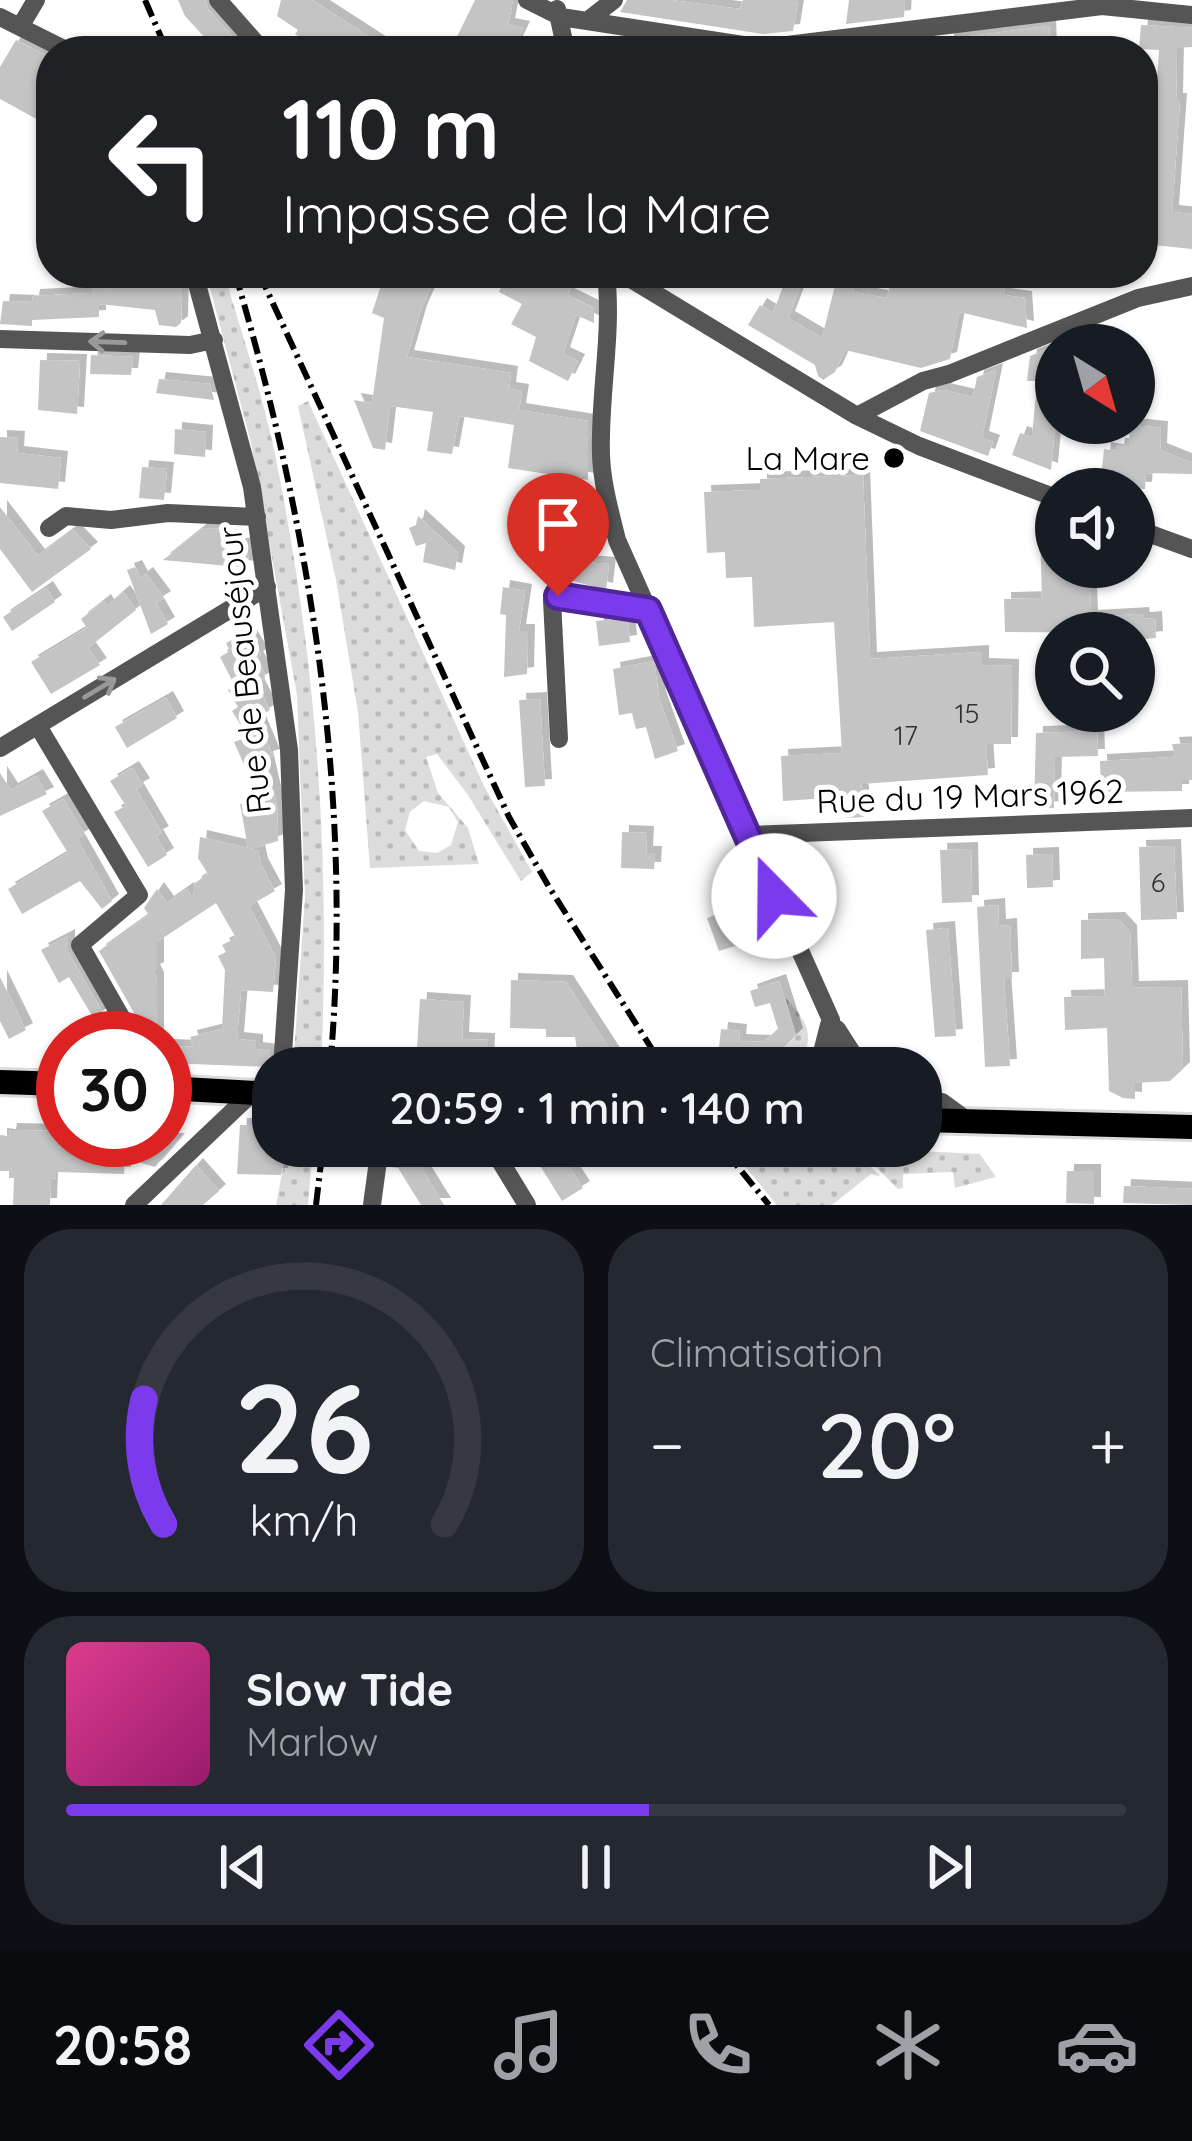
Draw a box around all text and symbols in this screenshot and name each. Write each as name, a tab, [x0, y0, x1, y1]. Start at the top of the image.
text: 110 m	[282, 75, 500, 180]
icon: left	[84, 84, 240, 240]
text: Impasse de la Mare	[282, 179, 771, 247]
north arrow	[1035, 324, 1155, 444]
map controls	[1035, 324, 1155, 732]
one-way arrow	[88, 331, 127, 354]
place label: La Mare	[746, 437, 870, 478]
marker: La Mare	[881, 445, 907, 471]
button: sound	[1035, 468, 1155, 588]
pin	[507, 473, 609, 596]
icon: arrive	[525, 491, 591, 557]
street label: Rue de Beauséjour	[208, 524, 279, 816]
button: search	[1035, 612, 1155, 732]
one-way arrow	[82, 676, 116, 700]
house number: 15	[955, 696, 979, 730]
house number: 17	[894, 718, 918, 752]
street label: Rue du 19 Mars 1962	[816, 770, 1124, 821]
position arrow	[711, 833, 837, 959]
house number: 6	[1151, 865, 1165, 899]
speed limit sign: 30	[36, 1011, 192, 1167]
text: 20:59 · 1 min · 140 m	[389, 1079, 805, 1135]
text: Climatisation	[650, 1328, 883, 1377]
text: 26	[234, 1348, 374, 1504]
text: 20°	[817, 1388, 956, 1501]
text: −	[650, 1403, 684, 1486]
text: +	[1089, 1403, 1126, 1486]
text: km/h	[250, 1492, 358, 1546]
text: Slow Tide	[246, 1661, 453, 1717]
text: Marlow	[246, 1717, 378, 1766]
icon: previous	[210, 1834, 276, 1900]
icon: pause	[563, 1834, 629, 1900]
icon: next	[916, 1834, 982, 1900]
icon: directions	[297, 2003, 381, 2087]
icon: music	[487, 2003, 571, 2087]
icon: phone	[676, 2003, 760, 2087]
icon: climate	[866, 2003, 950, 2087]
icon: car	[1055, 2003, 1139, 2087]
text: 20:58	[53, 2011, 192, 2079]

